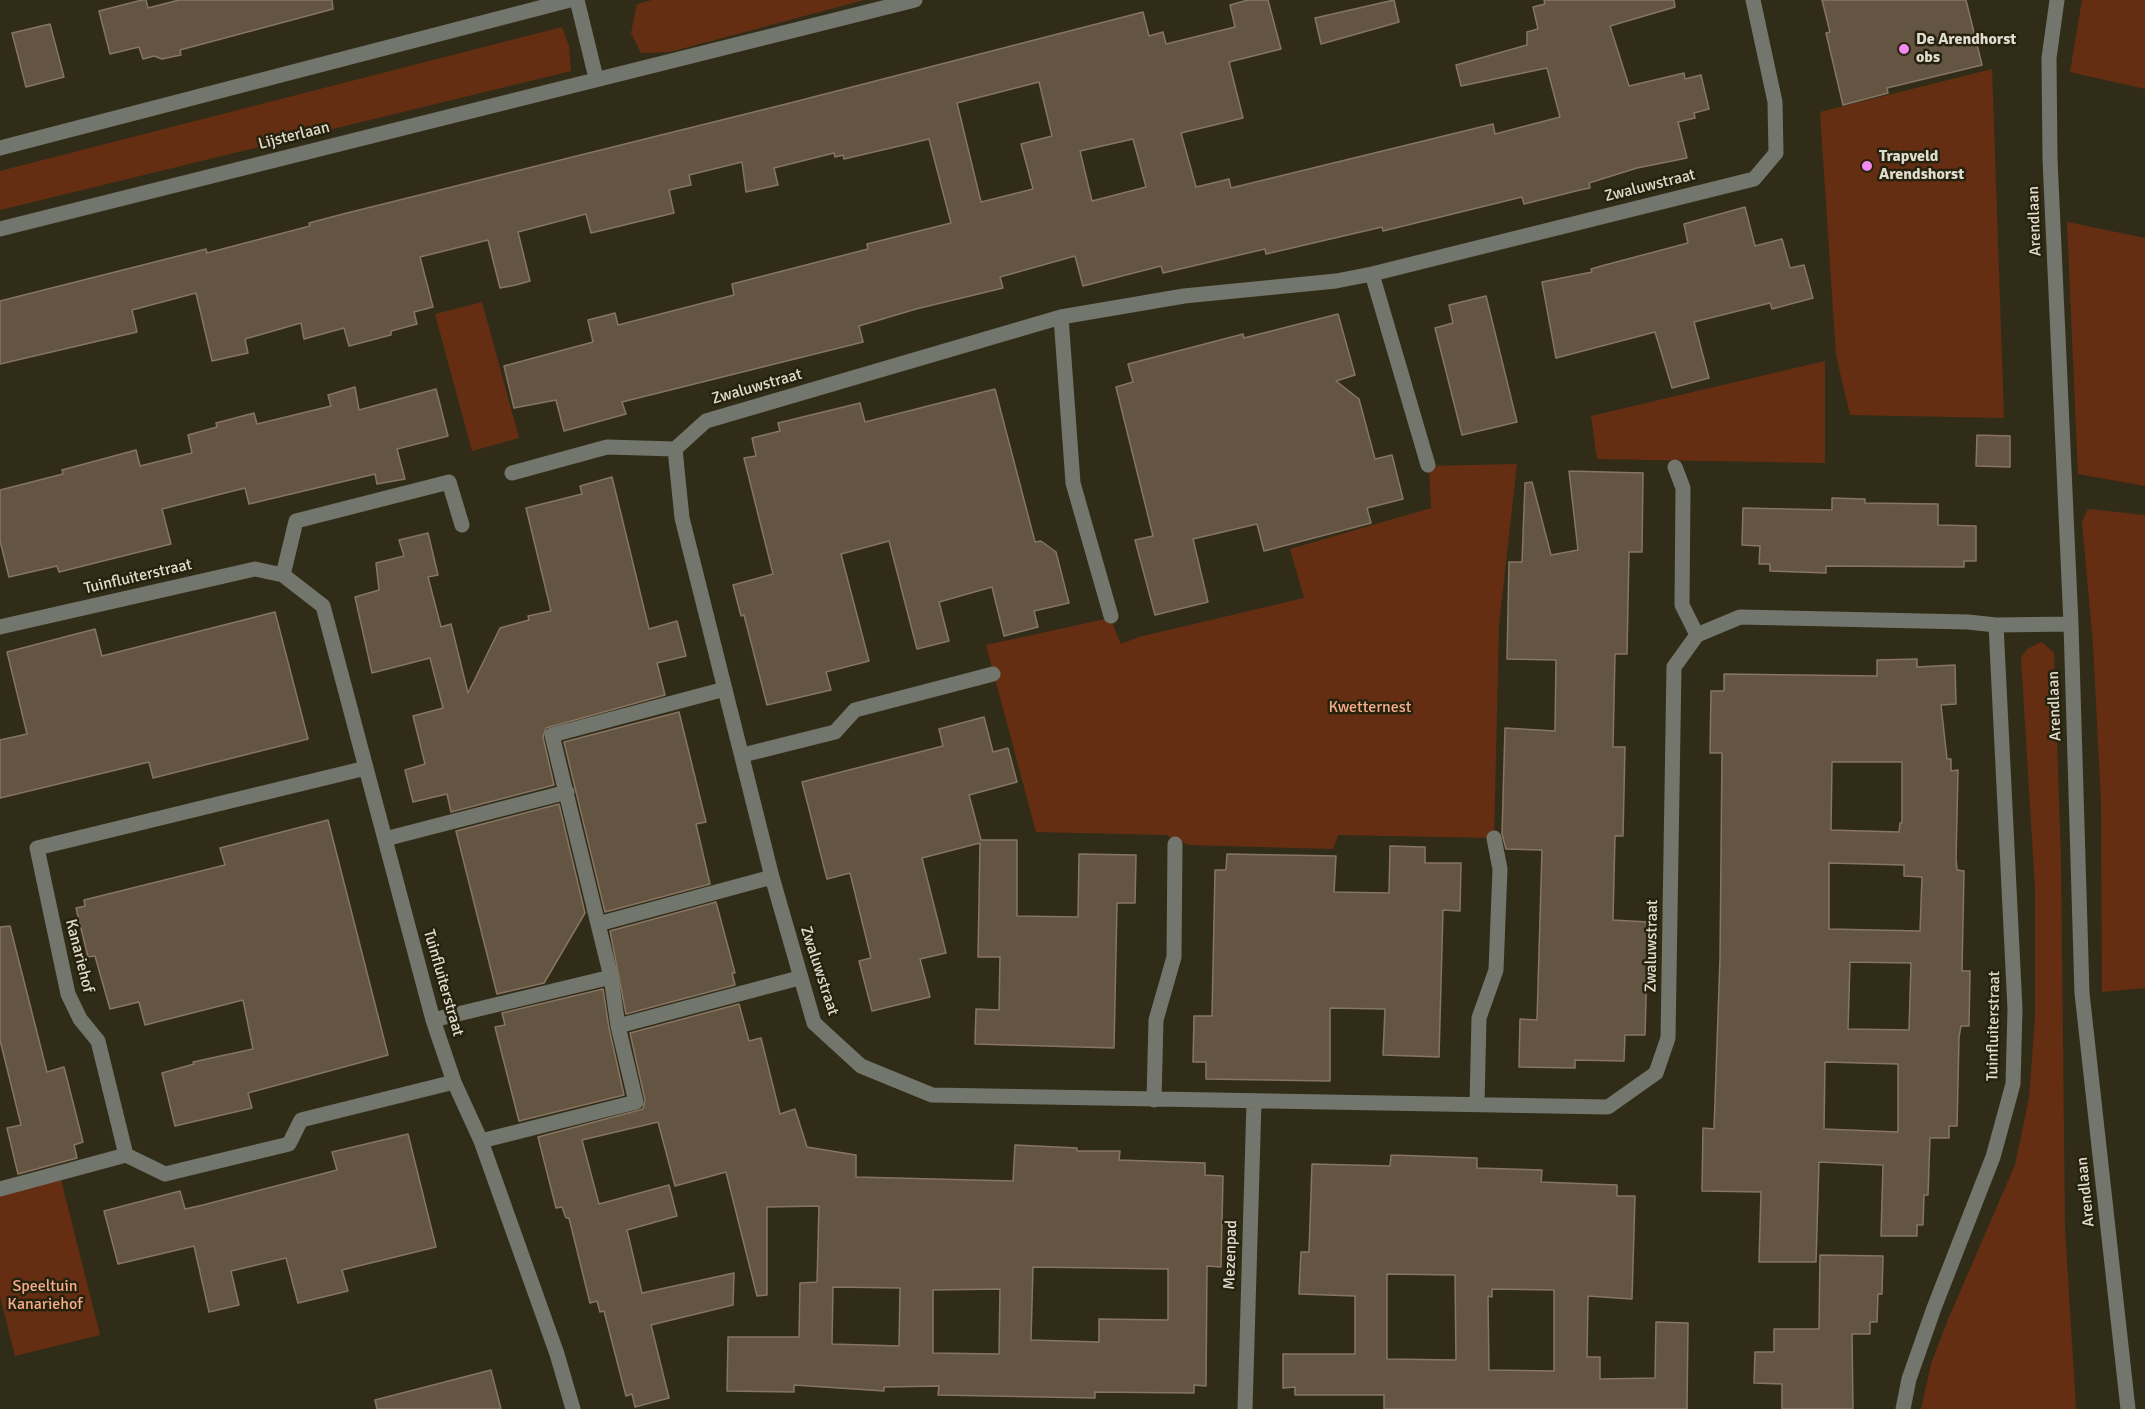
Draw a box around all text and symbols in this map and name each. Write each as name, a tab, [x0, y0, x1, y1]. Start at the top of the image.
place label: De Arendhorst obs	[1916, 30, 2016, 68]
marker: De Arendhorst obs	[1897, 42, 1911, 56]
street label: Lijsterlaan	[256, 118, 332, 154]
place label: Trapveld Arendshorst	[1879, 147, 1964, 185]
marker: Trapveld Arendshorst	[1860, 159, 1874, 173]
street label: Zwaluwstraat	[1603, 165, 1697, 207]
street label: Arendlaan	[2024, 186, 2046, 256]
street label: Zwaluwstraat	[710, 365, 804, 409]
street label: Tuinfluiterstraat	[82, 555, 194, 599]
street label: Arendlaan	[2044, 671, 2066, 741]
park label: Kwetternest	[1329, 698, 1411, 718]
street label: Zwaluwstraat	[1642, 899, 1662, 993]
street label: Kanariehof	[61, 917, 97, 995]
street label: Zwaluwstraat	[796, 924, 842, 1018]
street label: Tuinfluiterstraat	[419, 927, 467, 1039]
street label: Tuinfluiterstraat	[1983, 971, 2005, 1081]
street label: Arendlaan	[2073, 1156, 2099, 1228]
street label: Mezenpad	[1220, 1220, 1242, 1290]
park label: Speeltuin Kanariehof	[7, 1277, 83, 1315]

